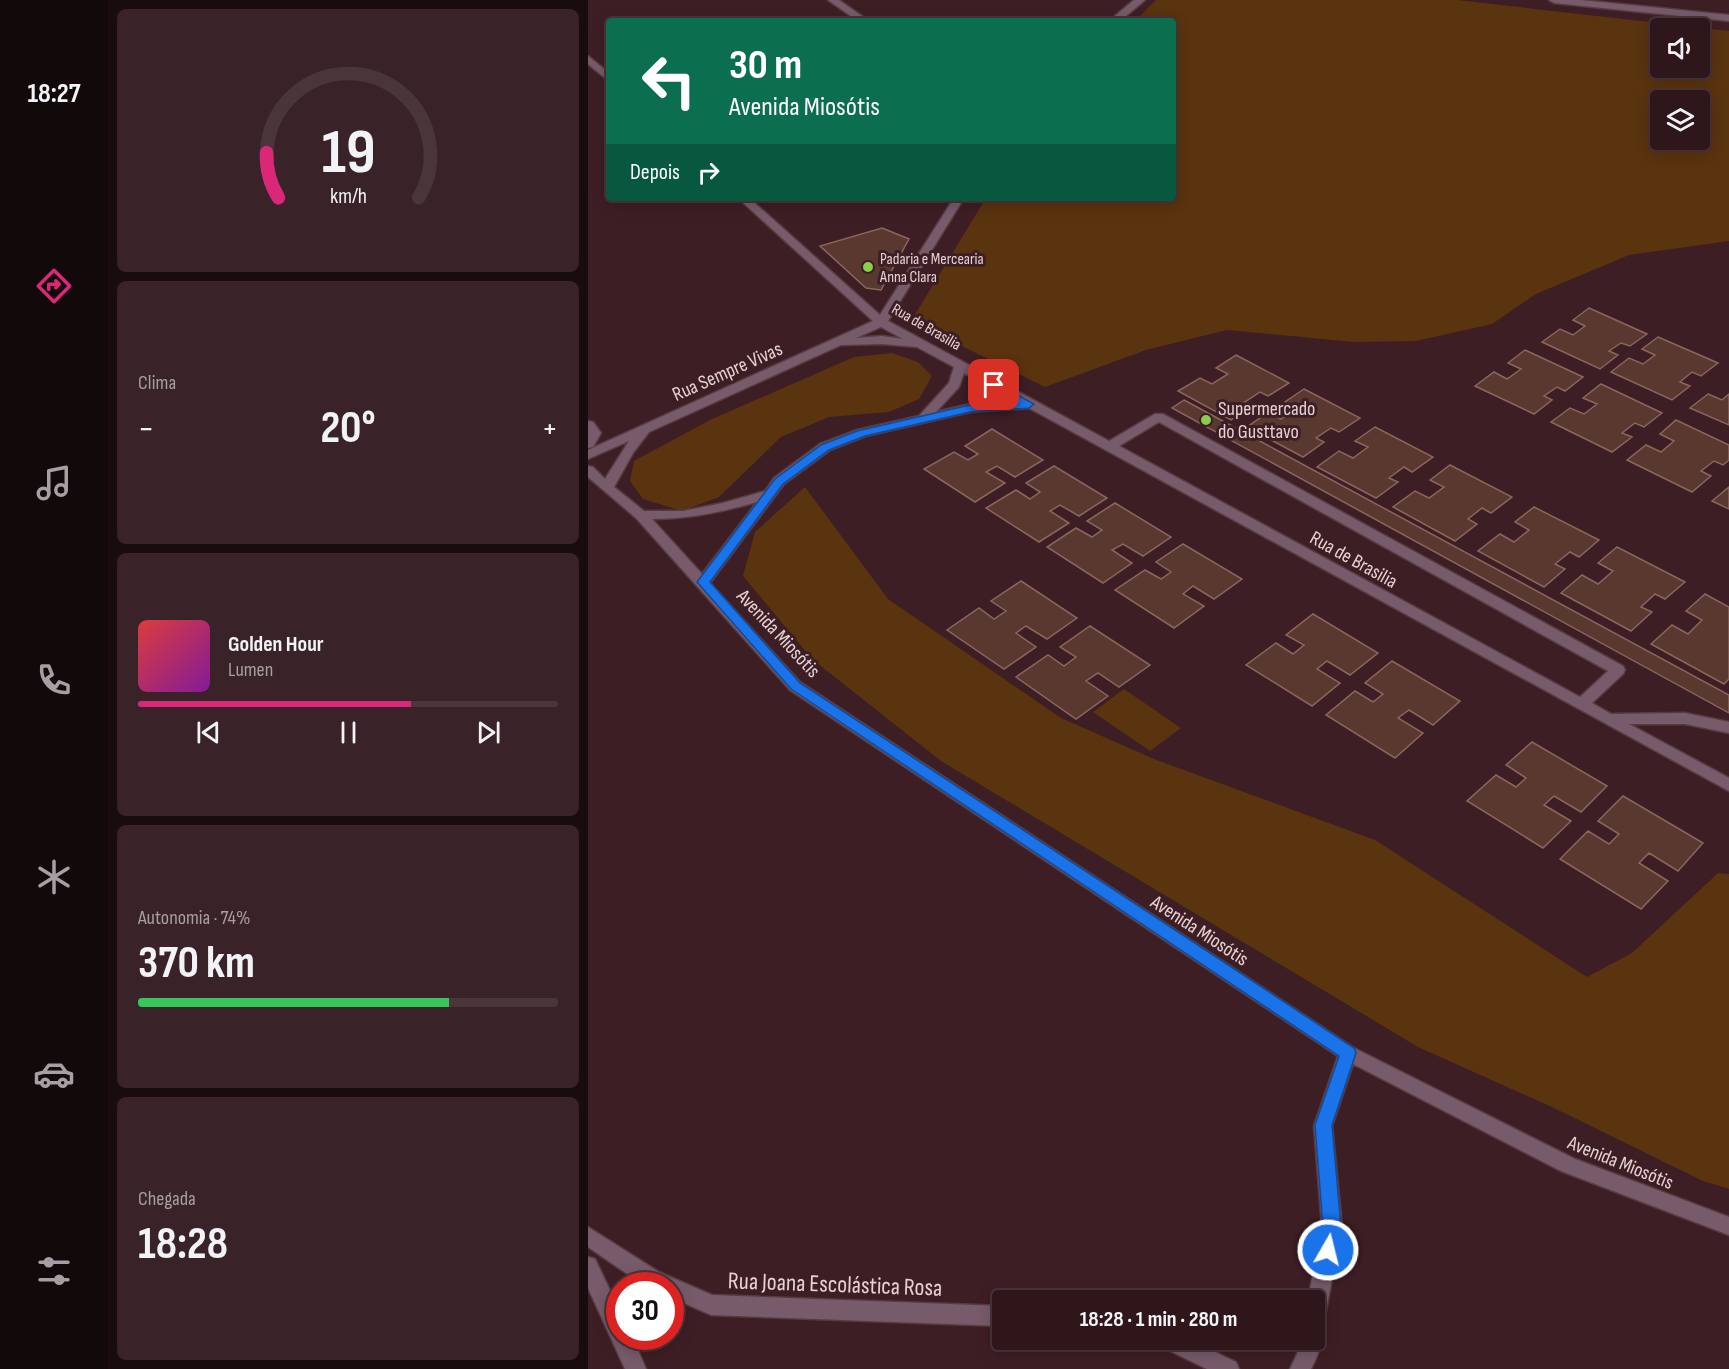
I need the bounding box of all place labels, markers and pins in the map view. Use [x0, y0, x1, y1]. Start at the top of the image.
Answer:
place label: Padaria e Mercearia Anna Clara [879, 250, 984, 287]
marker: Padaria e Mercearia Anna Clara [861, 260, 875, 274]
pin [968, 359, 1019, 410]
place label: Supermercado do Gusttavo [1218, 397, 1315, 444]
marker: Supermercado do Gusttavo [1199, 413, 1213, 427]

